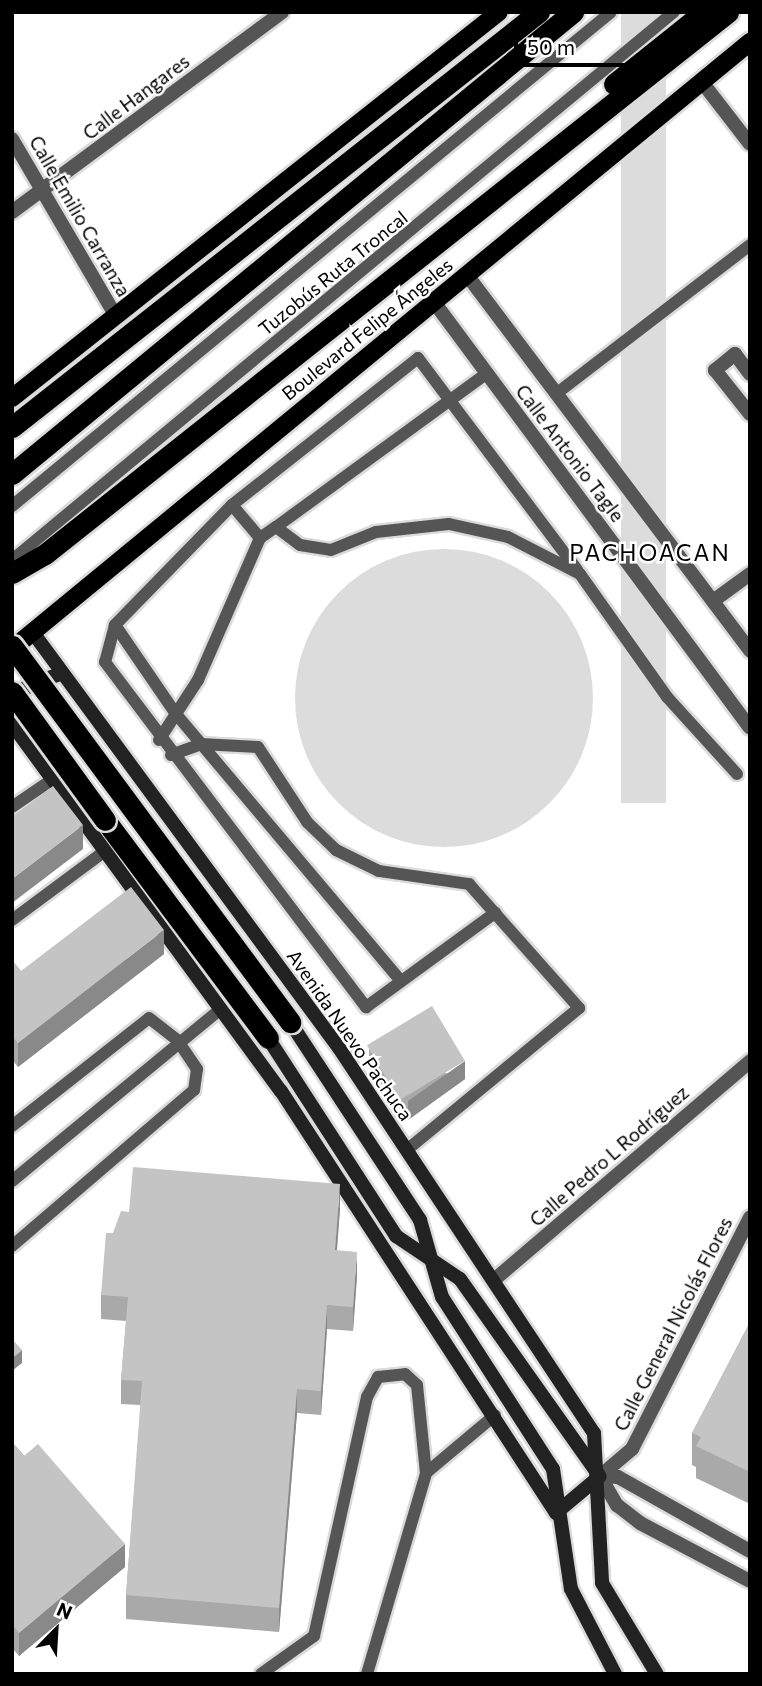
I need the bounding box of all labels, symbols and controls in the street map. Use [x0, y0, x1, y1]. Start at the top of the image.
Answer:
scale bar [517, 21, 676, 65]
text: 50 m [527, 34, 575, 59]
street label: Calle Hangares [78, 50, 194, 144]
street label: Calle Emilio Carranza [25, 132, 135, 300]
street label: Tuzobús Ruta Troncal [254, 206, 412, 340]
street label: Boulevard Felipe Ángeles [277, 253, 457, 405]
street label: Calle Antonio Tagle [511, 380, 629, 526]
district label: PACHOACAN [570, 538, 730, 566]
street label: Avenida Nuevo Pachuca [282, 945, 418, 1125]
street label: Calle Pedro L Rodríguez [525, 1081, 693, 1231]
street label: Calle General Nicolás Flores [609, 1213, 737, 1435]
north arrow [21, 1595, 91, 1665]
text: N [54, 1597, 76, 1624]

